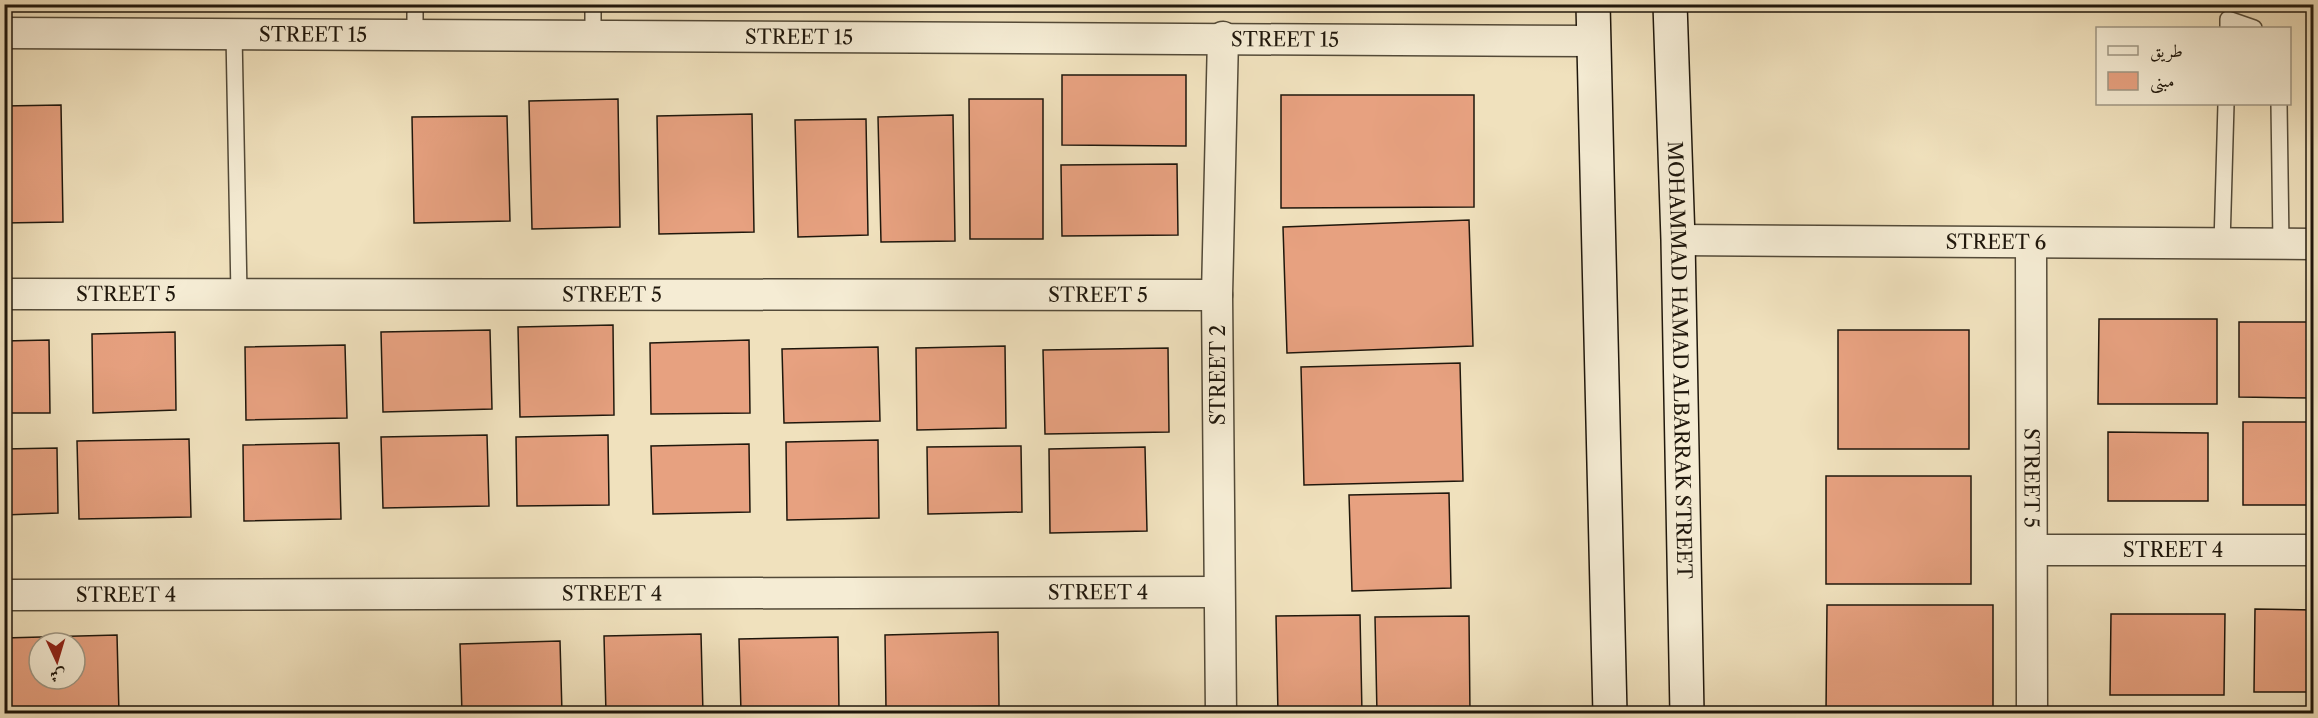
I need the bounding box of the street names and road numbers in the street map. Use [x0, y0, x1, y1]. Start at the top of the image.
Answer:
street label: STREET 15 [259, 22, 367, 47]
street label: STREET 15 [745, 25, 853, 49]
street label: STREET 15 [1231, 27, 1339, 52]
street label: MOHAMMAD HAMAD ALBARRAK STREET [1663, 141, 1696, 579]
street label: STREET 6 [1946, 230, 2046, 254]
street label: STREET 5 [76, 282, 176, 306]
street label: STREET 5 [562, 282, 662, 307]
street label: STREET 5 [1048, 283, 1148, 307]
street label: STREET 2 [1206, 325, 1230, 425]
street label: STREET 5 [2019, 428, 2044, 528]
street label: STREET 4 [2123, 538, 2223, 562]
street label: STREET 4 [1048, 580, 1148, 604]
street label: STREET 4 [562, 581, 662, 606]
street label: STREET 4 [76, 583, 176, 607]

